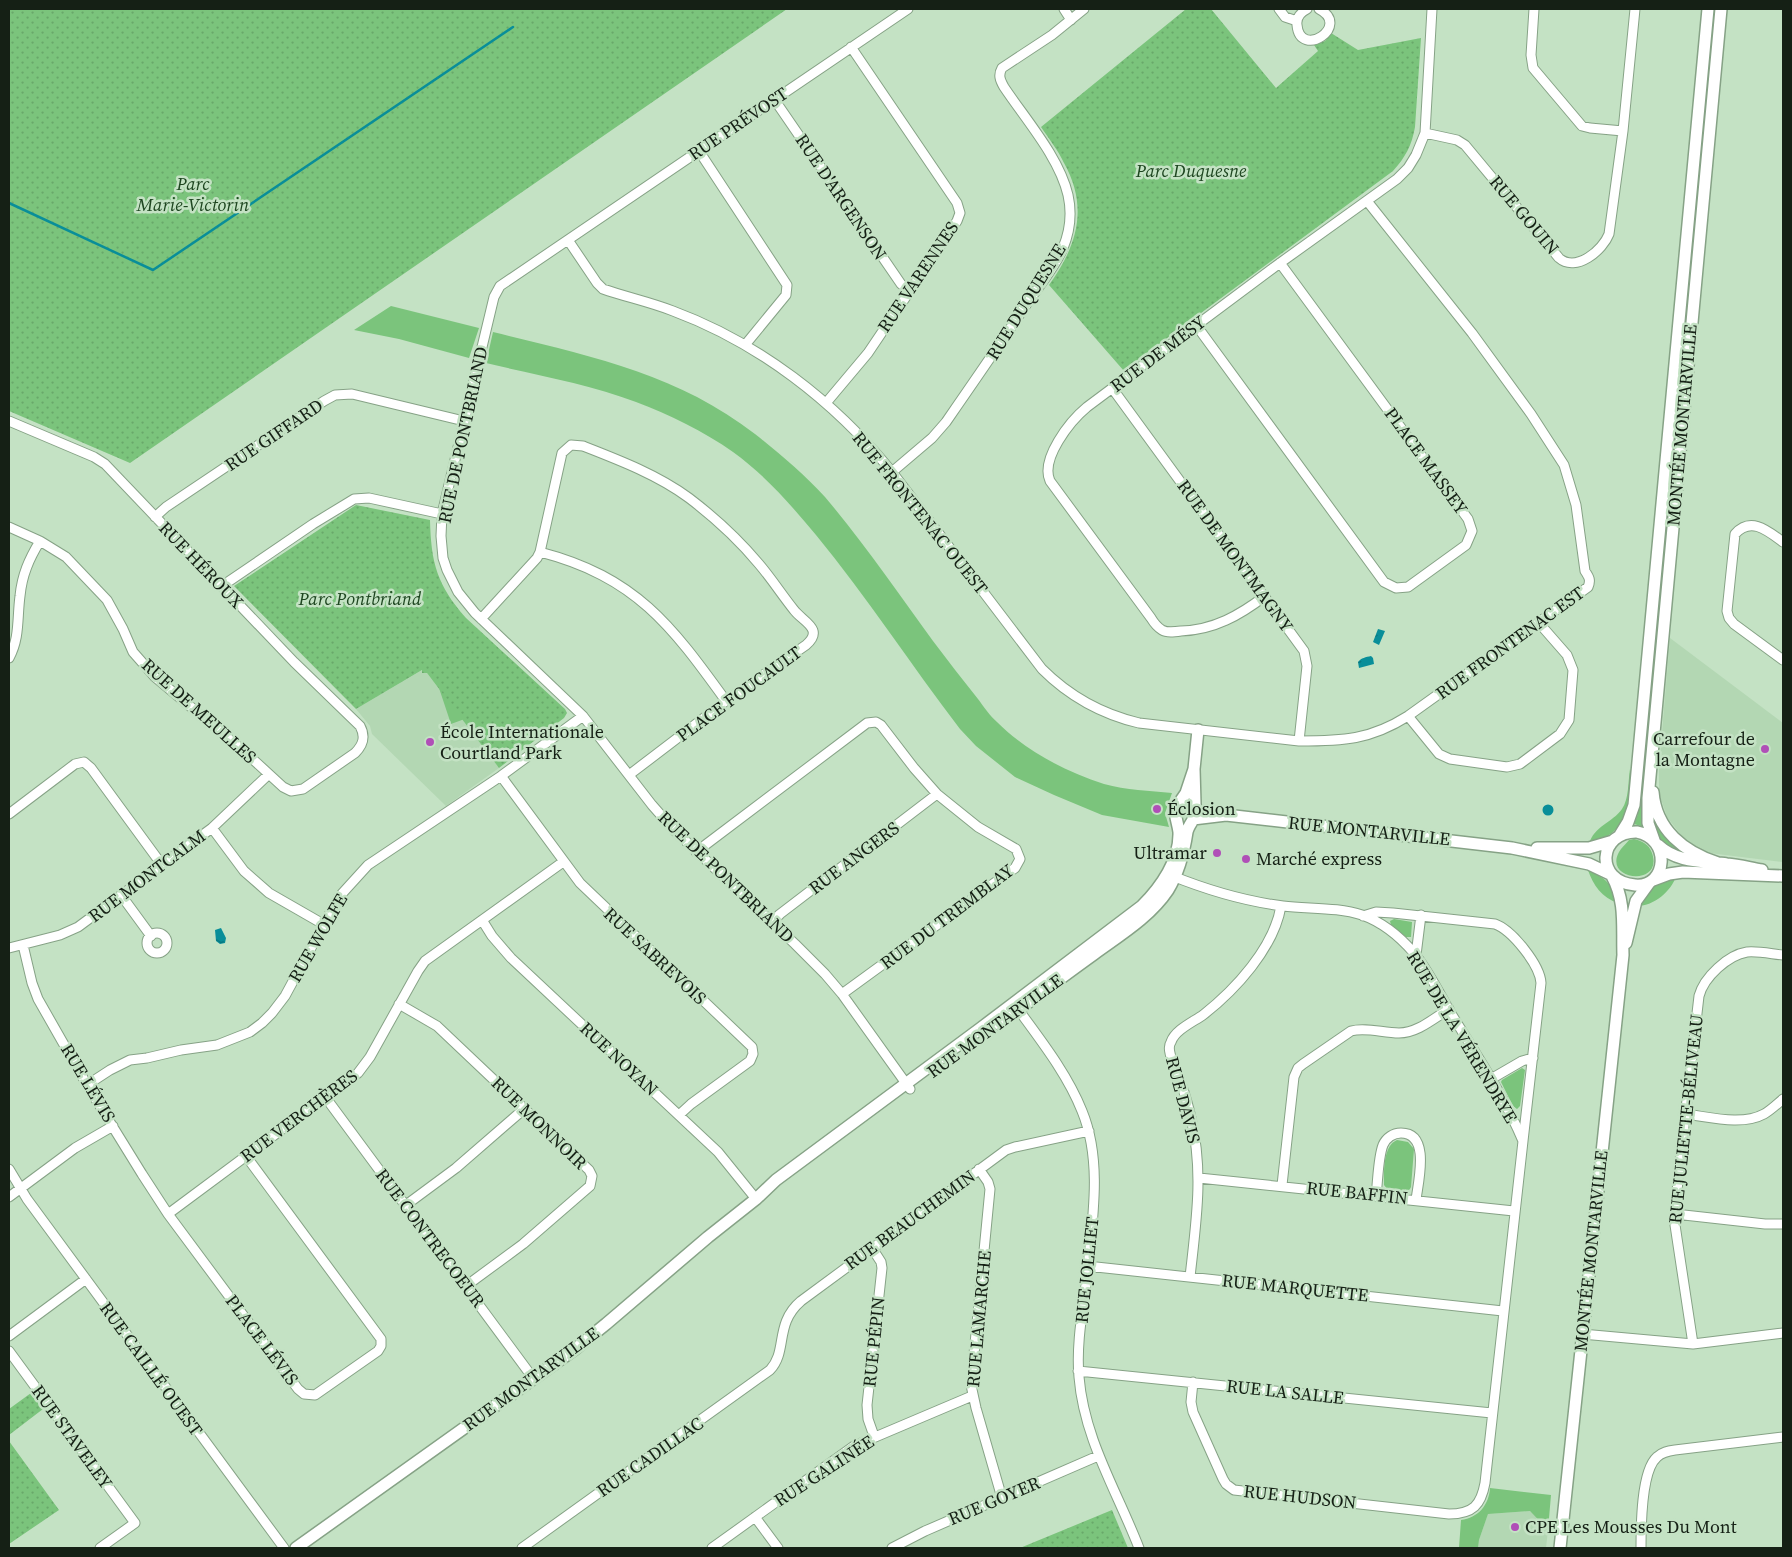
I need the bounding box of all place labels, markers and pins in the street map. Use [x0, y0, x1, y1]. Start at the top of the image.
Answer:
place label: École Internationale Courtland Park [440, 719, 604, 765]
place label: Carrefour de la Montagne [1653, 726, 1755, 772]
marker: École Internationale Courtland Park [424, 736, 436, 748]
marker: Carrefour de la Montagne [1759, 743, 1771, 755]
place label: Éclosion [1167, 796, 1236, 821]
marker: Éclosion [1151, 803, 1163, 815]
place label: Ultramar [1133, 840, 1207, 865]
place label: Marché express [1256, 846, 1382, 871]
marker: Ultramar [1211, 847, 1223, 859]
marker: Marché express [1240, 853, 1252, 865]
place label: CPE Les Mousses Du Mont [1525, 1514, 1737, 1539]
marker: CPE Les Mousses Du Mont [1509, 1521, 1521, 1533]

